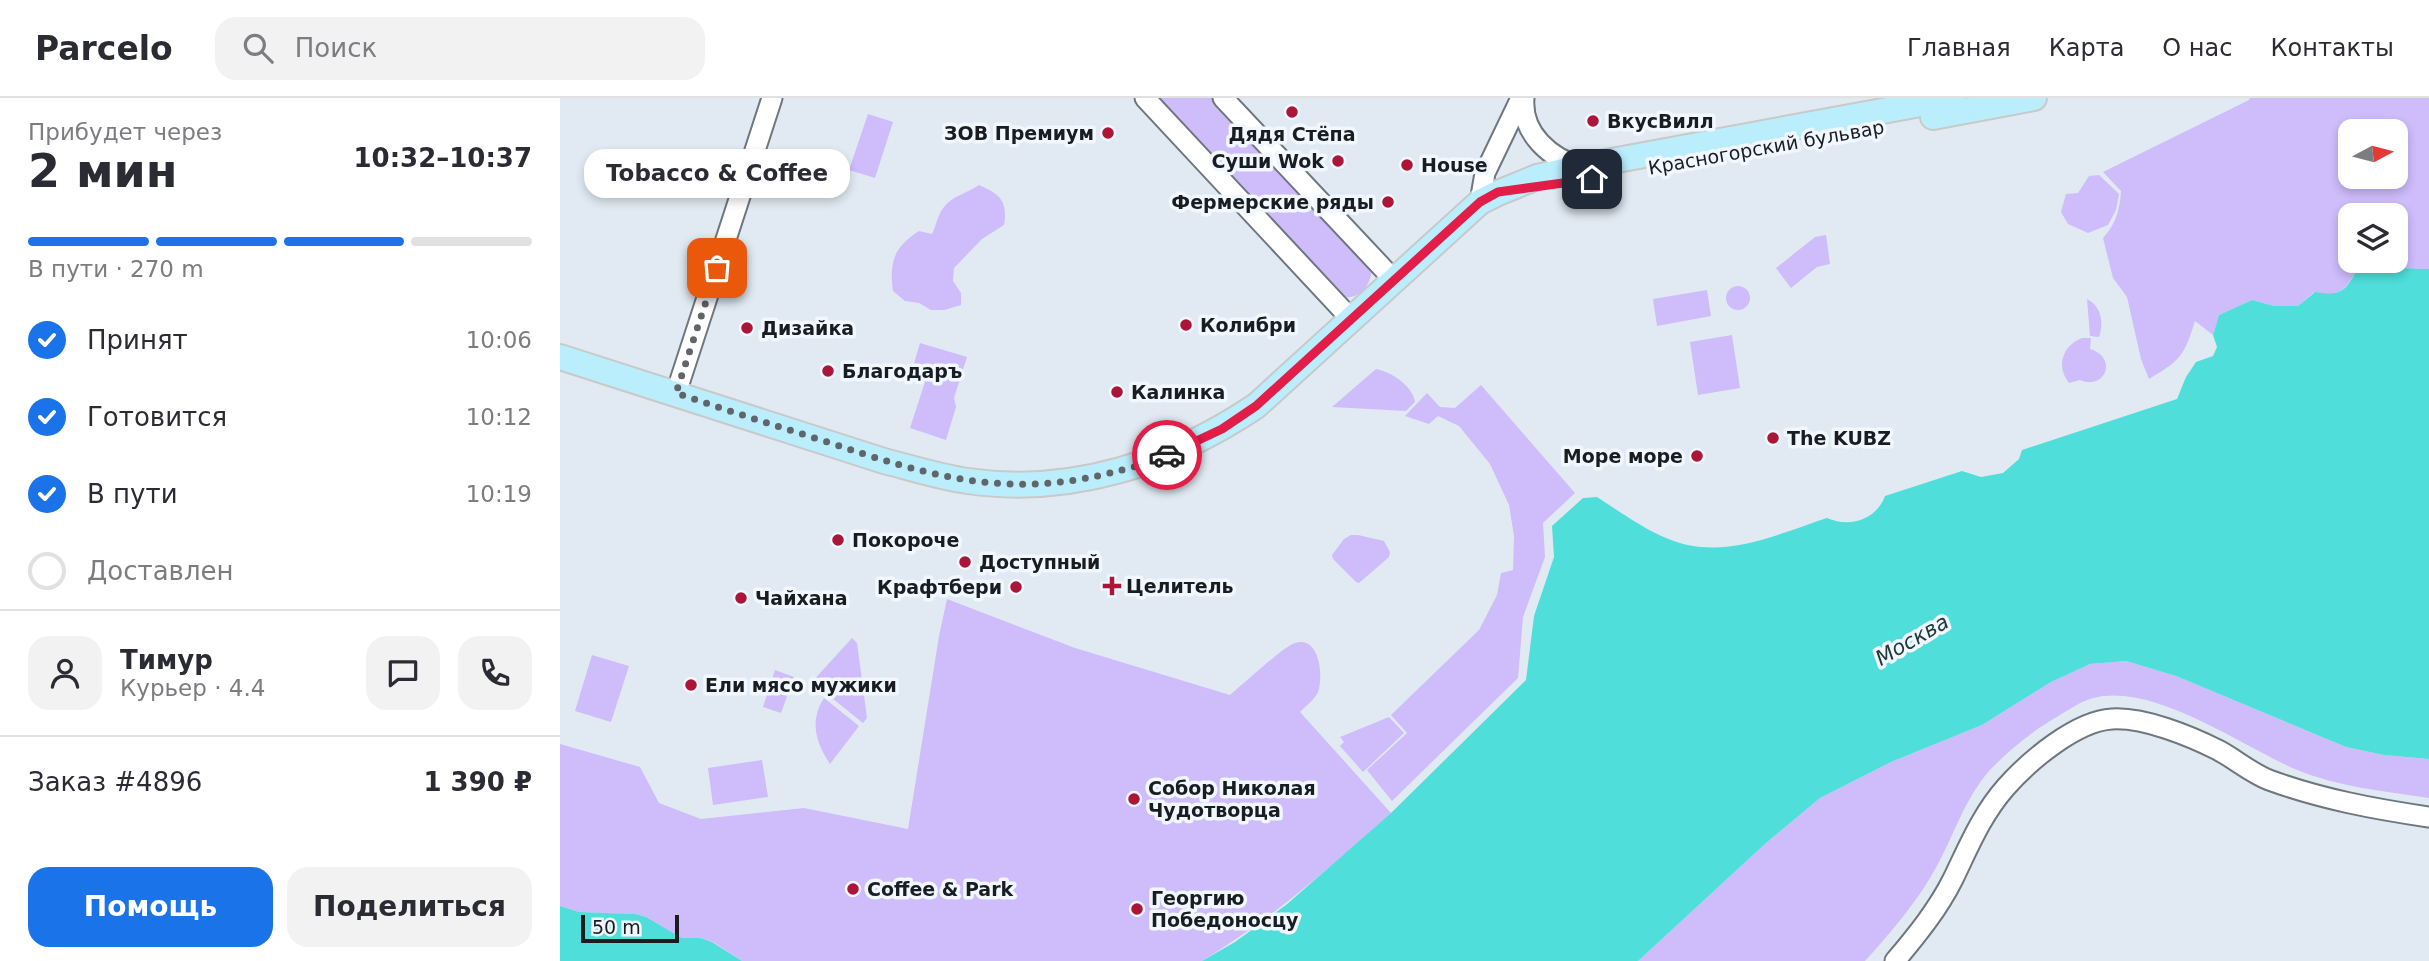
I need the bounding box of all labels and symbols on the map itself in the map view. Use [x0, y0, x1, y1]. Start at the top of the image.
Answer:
marker: Дядя Стёпа [1284, 104, 1300, 120]
place label: ВкусВилл [1607, 110, 1714, 132]
marker: ВкусВилл [1585, 113, 1601, 129]
street label: Красногорский бульвар [1646, 115, 1886, 179]
north arrow [2338, 119, 2408, 189]
place label: ЗОВ Премиум [944, 122, 1094, 144]
place label: Дядя Стёпа [1228, 123, 1356, 145]
marker: ЗОВ Премиум [1100, 125, 1116, 141]
callout: Tobacco & Coffee [584, 149, 850, 198]
pin [1562, 149, 1622, 209]
place label: Суши Wok [1212, 150, 1324, 172]
marker: Суши Wok [1330, 153, 1346, 169]
place label: House [1421, 154, 1488, 176]
marker: House [1399, 157, 1415, 173]
place label: Фермерские ряды [1171, 191, 1374, 213]
marker: Фермерские ряды [1380, 194, 1396, 210]
pin [687, 238, 747, 298]
place label: Колибри [1200, 314, 1296, 336]
place label: Дизайка [761, 317, 854, 339]
marker: Колибри [1178, 317, 1194, 333]
marker: Дизайка [739, 320, 755, 336]
place label: Благодаръ [842, 360, 962, 382]
marker: Благодаръ [820, 363, 836, 379]
place label: Калинка [1131, 381, 1225, 403]
marker: Калинка [1109, 384, 1125, 400]
courier [1132, 420, 1202, 490]
place label: The KUBZ [1787, 427, 1891, 449]
marker: The KUBZ [1765, 430, 1781, 446]
place label: Море море [1563, 445, 1683, 467]
marker: Море море [1689, 448, 1705, 464]
place label: Покороче [852, 529, 960, 551]
marker: Покороче [830, 532, 846, 548]
place label: Доступный [979, 551, 1100, 573]
marker: Доступный [957, 554, 973, 570]
place label: Целитель [1126, 575, 1234, 597]
place label: Крафтбери [877, 576, 1002, 598]
marker: Целитель [1104, 578, 1120, 594]
marker: Крафтбери [1008, 579, 1024, 595]
place label: Чайхана [755, 587, 848, 609]
marker: Чайхана [733, 590, 749, 606]
water label: Москва [1871, 609, 1953, 671]
place label: Ели мясо мужики [705, 674, 897, 696]
marker: Ели мясо мужики [683, 677, 699, 693]
place label: Собор Николая Чудотворца [1148, 777, 1316, 821]
marker: Собор Николая Чудотворца [1126, 791, 1142, 807]
place label: Coffee & Park [867, 878, 1014, 900]
marker: Coffee & Park [845, 881, 861, 897]
place label: Георгию Победоносцу [1151, 887, 1299, 931]
marker: Георгию Победоносцу [1129, 901, 1145, 917]
scale bar [581, 912, 679, 944]

